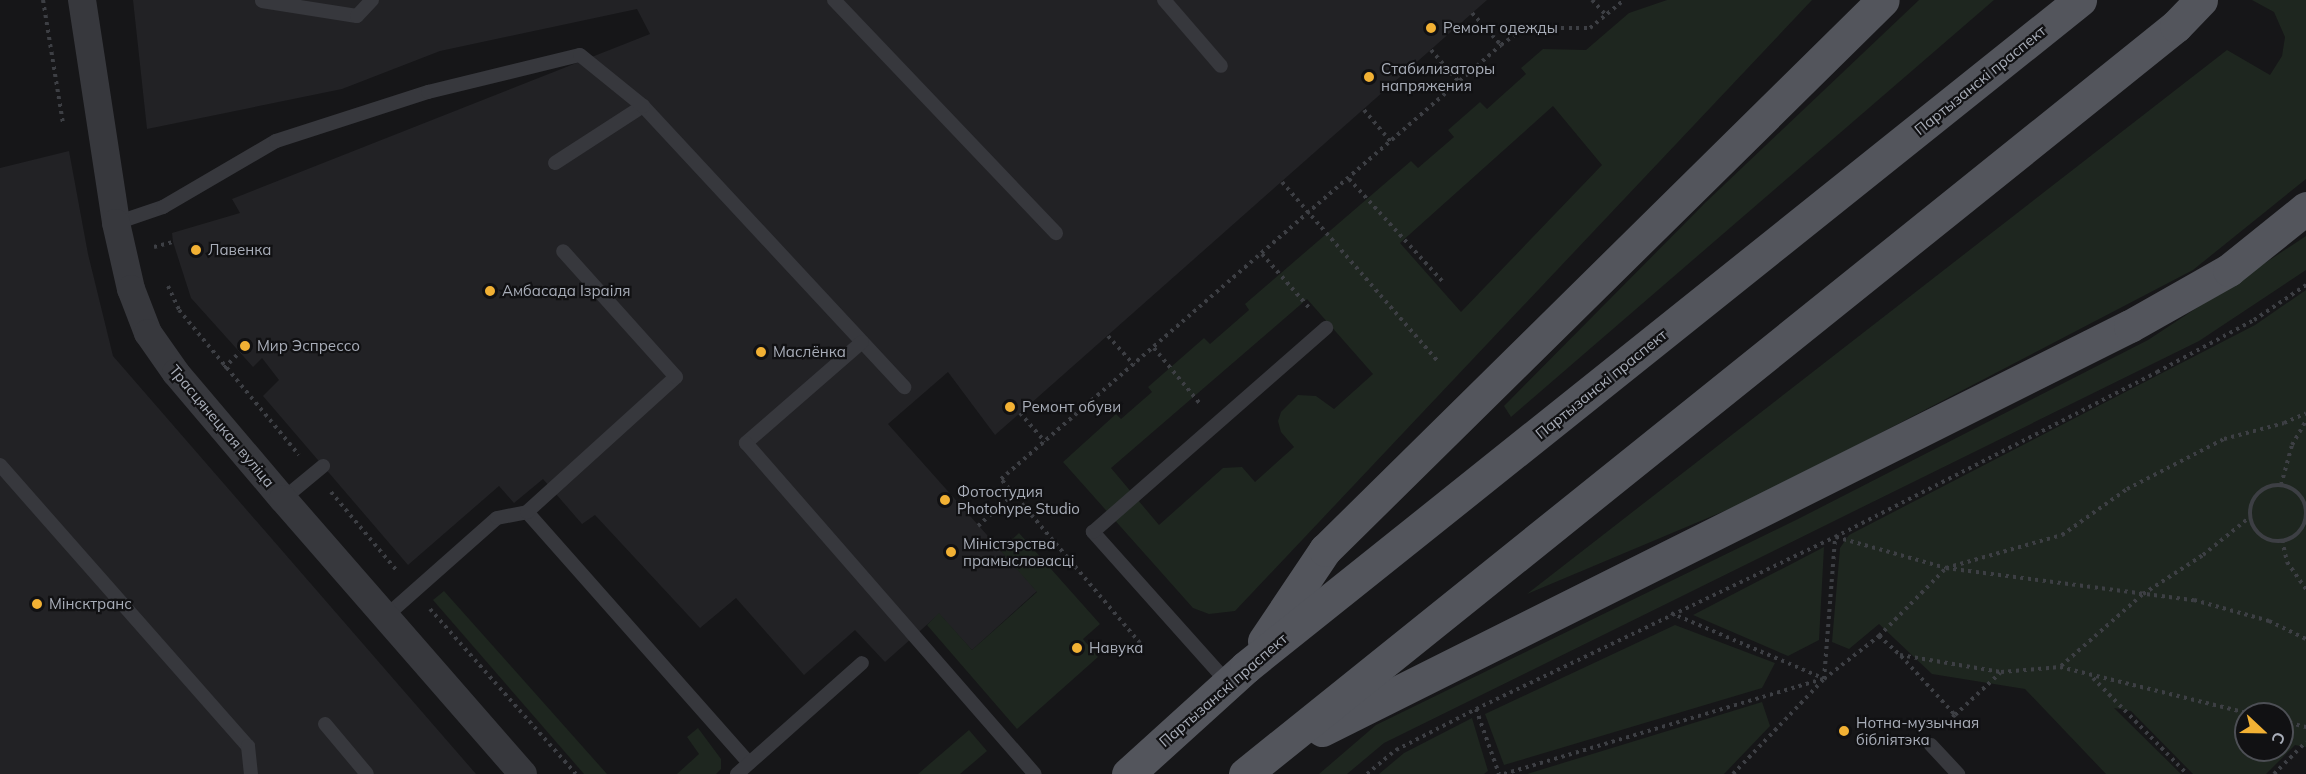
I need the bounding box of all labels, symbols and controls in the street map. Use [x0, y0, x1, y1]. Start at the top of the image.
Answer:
place label: Ремонт одежды [1443, 19, 1558, 37]
marker: Ремонт одежды [1424, 21, 1438, 35]
street label: Партызанскі праспект [1911, 21, 2049, 139]
place label: Стабилизаторы напряжения [1381, 59, 1495, 94]
marker: Стабилизаторы напряжения [1362, 70, 1376, 84]
place label: Лавенка [208, 241, 271, 259]
marker: Лавенка [189, 243, 203, 257]
place label: Амбасада Ізраіля [502, 282, 630, 300]
marker: Амбасада Ізраіля [483, 284, 497, 298]
street label: Партызанскі праспект [1532, 325, 1670, 443]
place label: Мир Эспрессо [257, 337, 360, 355]
marker: Мир Эспрессо [238, 339, 252, 353]
place label: Маслёнка [773, 343, 846, 361]
marker: Маслёнка [754, 345, 768, 359]
street label: Трасцянецкая вуліца [166, 361, 278, 491]
place label: Ремонт обуви [1022, 398, 1121, 416]
marker: Ремонт обуви [1003, 400, 1017, 414]
place label: Фотостудия Photohype Studio [957, 482, 1080, 517]
marker: Фотостудия Photohype Studio [938, 493, 952, 507]
place label: Міністэрства прамысловасці [963, 534, 1075, 569]
marker: Міністэрства прамысловасці [944, 545, 958, 559]
place label: Мінсктранс [49, 595, 132, 613]
marker: Мінсктранс [30, 597, 44, 611]
street label: Партызанскі праспект [1155, 630, 1291, 750]
place label: Навука [1089, 639, 1143, 657]
marker: Навука [1070, 641, 1084, 655]
north arrow [2234, 702, 2294, 762]
place label: Нотна-музычная бібліятэка [1856, 713, 1979, 748]
marker: Нотна-музычная бібліятэка [1837, 724, 1851, 738]
text: С [2268, 729, 2290, 747]

